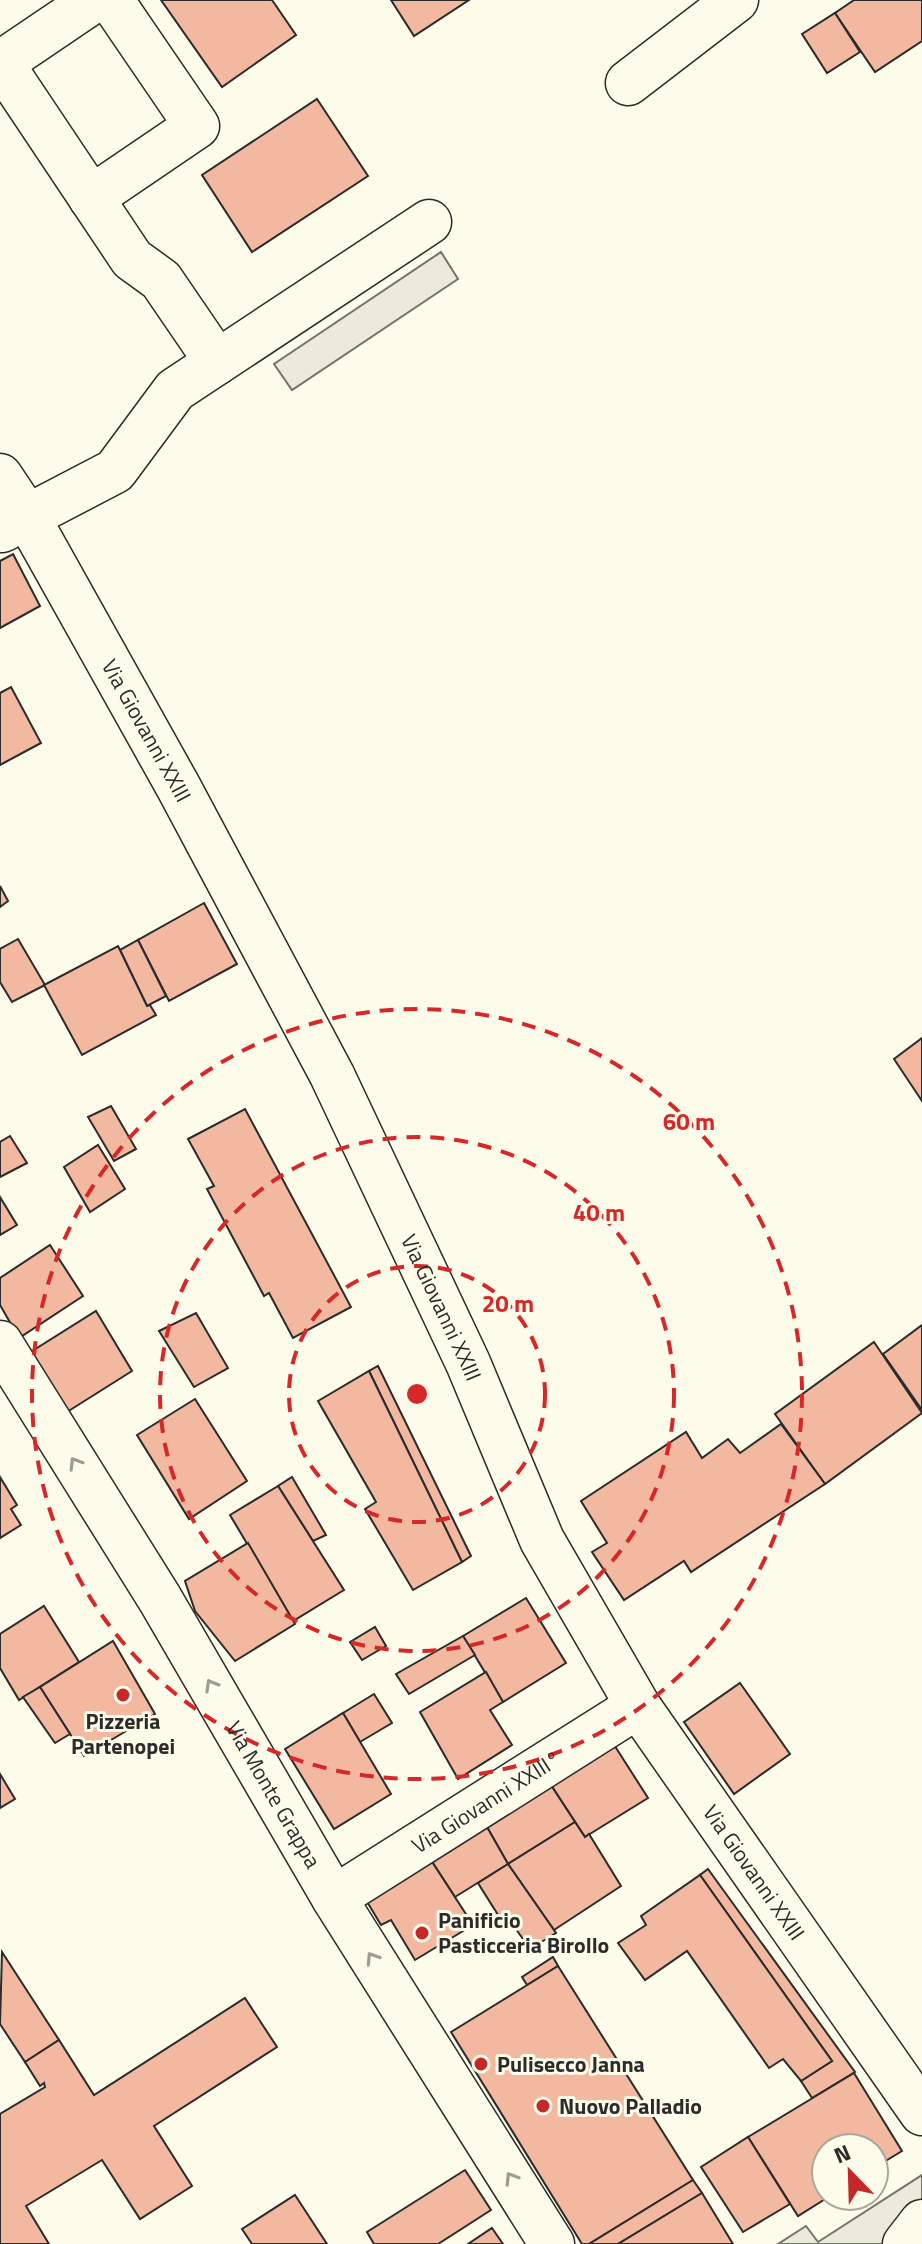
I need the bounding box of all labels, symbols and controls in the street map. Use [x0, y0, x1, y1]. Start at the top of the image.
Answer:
street label: Via Giovanni XXIII [93, 653, 200, 808]
text: 60 m [663, 1103, 715, 1139]
text: 40 m [573, 1194, 625, 1230]
street label: Via Giovanni XXIII [392, 1228, 491, 1386]
text: 20 m [482, 1285, 534, 1321]
centre of rings [403, 1380, 431, 1408]
one-way arrow [69, 1457, 85, 1472]
one-way arrow [205, 1679, 220, 1694]
marker: Pizzeria Partenopei [114, 1686, 132, 1704]
place label: Pizzeria Partenopei [71, 1704, 175, 1763]
street label: Via Monte Grappa [217, 1714, 330, 1874]
street label: Via Giovanni XXIII° [405, 1742, 568, 1862]
street label: Via Giovanni XXIII [695, 1797, 813, 1947]
place label: Panificio Pasticceria Birollo [438, 1903, 609, 1962]
marker: Panificio Pasticceria Birollo [413, 1924, 431, 1942]
one-way arrow [367, 1952, 382, 1967]
place label: Pulisecco Janna [497, 2047, 645, 2081]
marker: Pulisecco Janna [472, 2055, 490, 2073]
place label: Nuovo Palladio [559, 2089, 702, 2123]
marker: Nuovo Palladio [534, 2097, 552, 2115]
north arrow [810, 2132, 890, 2212]
text: N [829, 2135, 856, 2172]
one-way arrow [506, 2172, 521, 2186]

